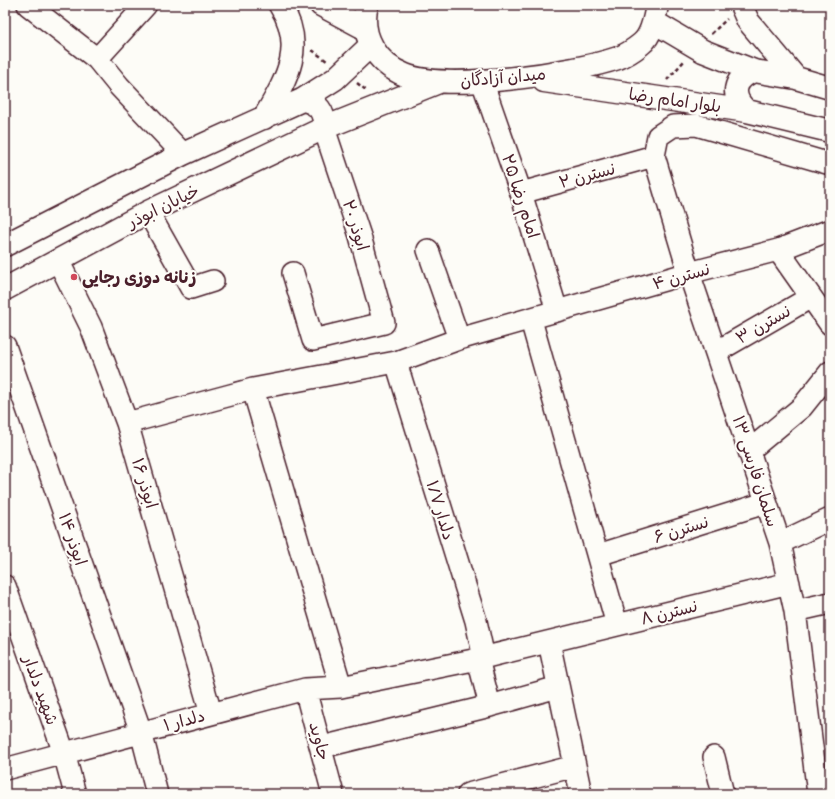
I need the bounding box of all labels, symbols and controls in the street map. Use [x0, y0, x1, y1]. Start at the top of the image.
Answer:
street label: میدان آزادگان [459, 63, 547, 91]
street label: بلوار امام رضا [627, 84, 723, 119]
street label: امام رضا ۲۵ [495, 151, 544, 242]
street label: نسترن ۲ [557, 158, 617, 192]
street label: خیابان ابوذر [122, 180, 203, 234]
street label: ابوذر ۲۰ [338, 197, 373, 253]
street label: نسترن ۴ [650, 258, 712, 294]
place label: زنانه دوزی رجایی [82, 267, 196, 289]
marker: زنانه دوزی رجایی [69, 272, 79, 282]
street label: ۳ نسترن [732, 300, 794, 348]
street label: ۱۳ سلمان فارسی [728, 413, 783, 529]
street label: ابوذر ۱۶ [127, 455, 162, 511]
street label: دلدار ۱/۷ [422, 478, 460, 542]
street label: ابوذر ۱۴ [54, 510, 91, 568]
street label: نسترن ۶ [651, 511, 711, 547]
street label: نسترن ۸ [638, 595, 700, 629]
street label: شهید دلدار [18, 651, 63, 728]
street label: دلدار ۱ [161, 705, 207, 735]
street label: جاوید [305, 719, 335, 763]

